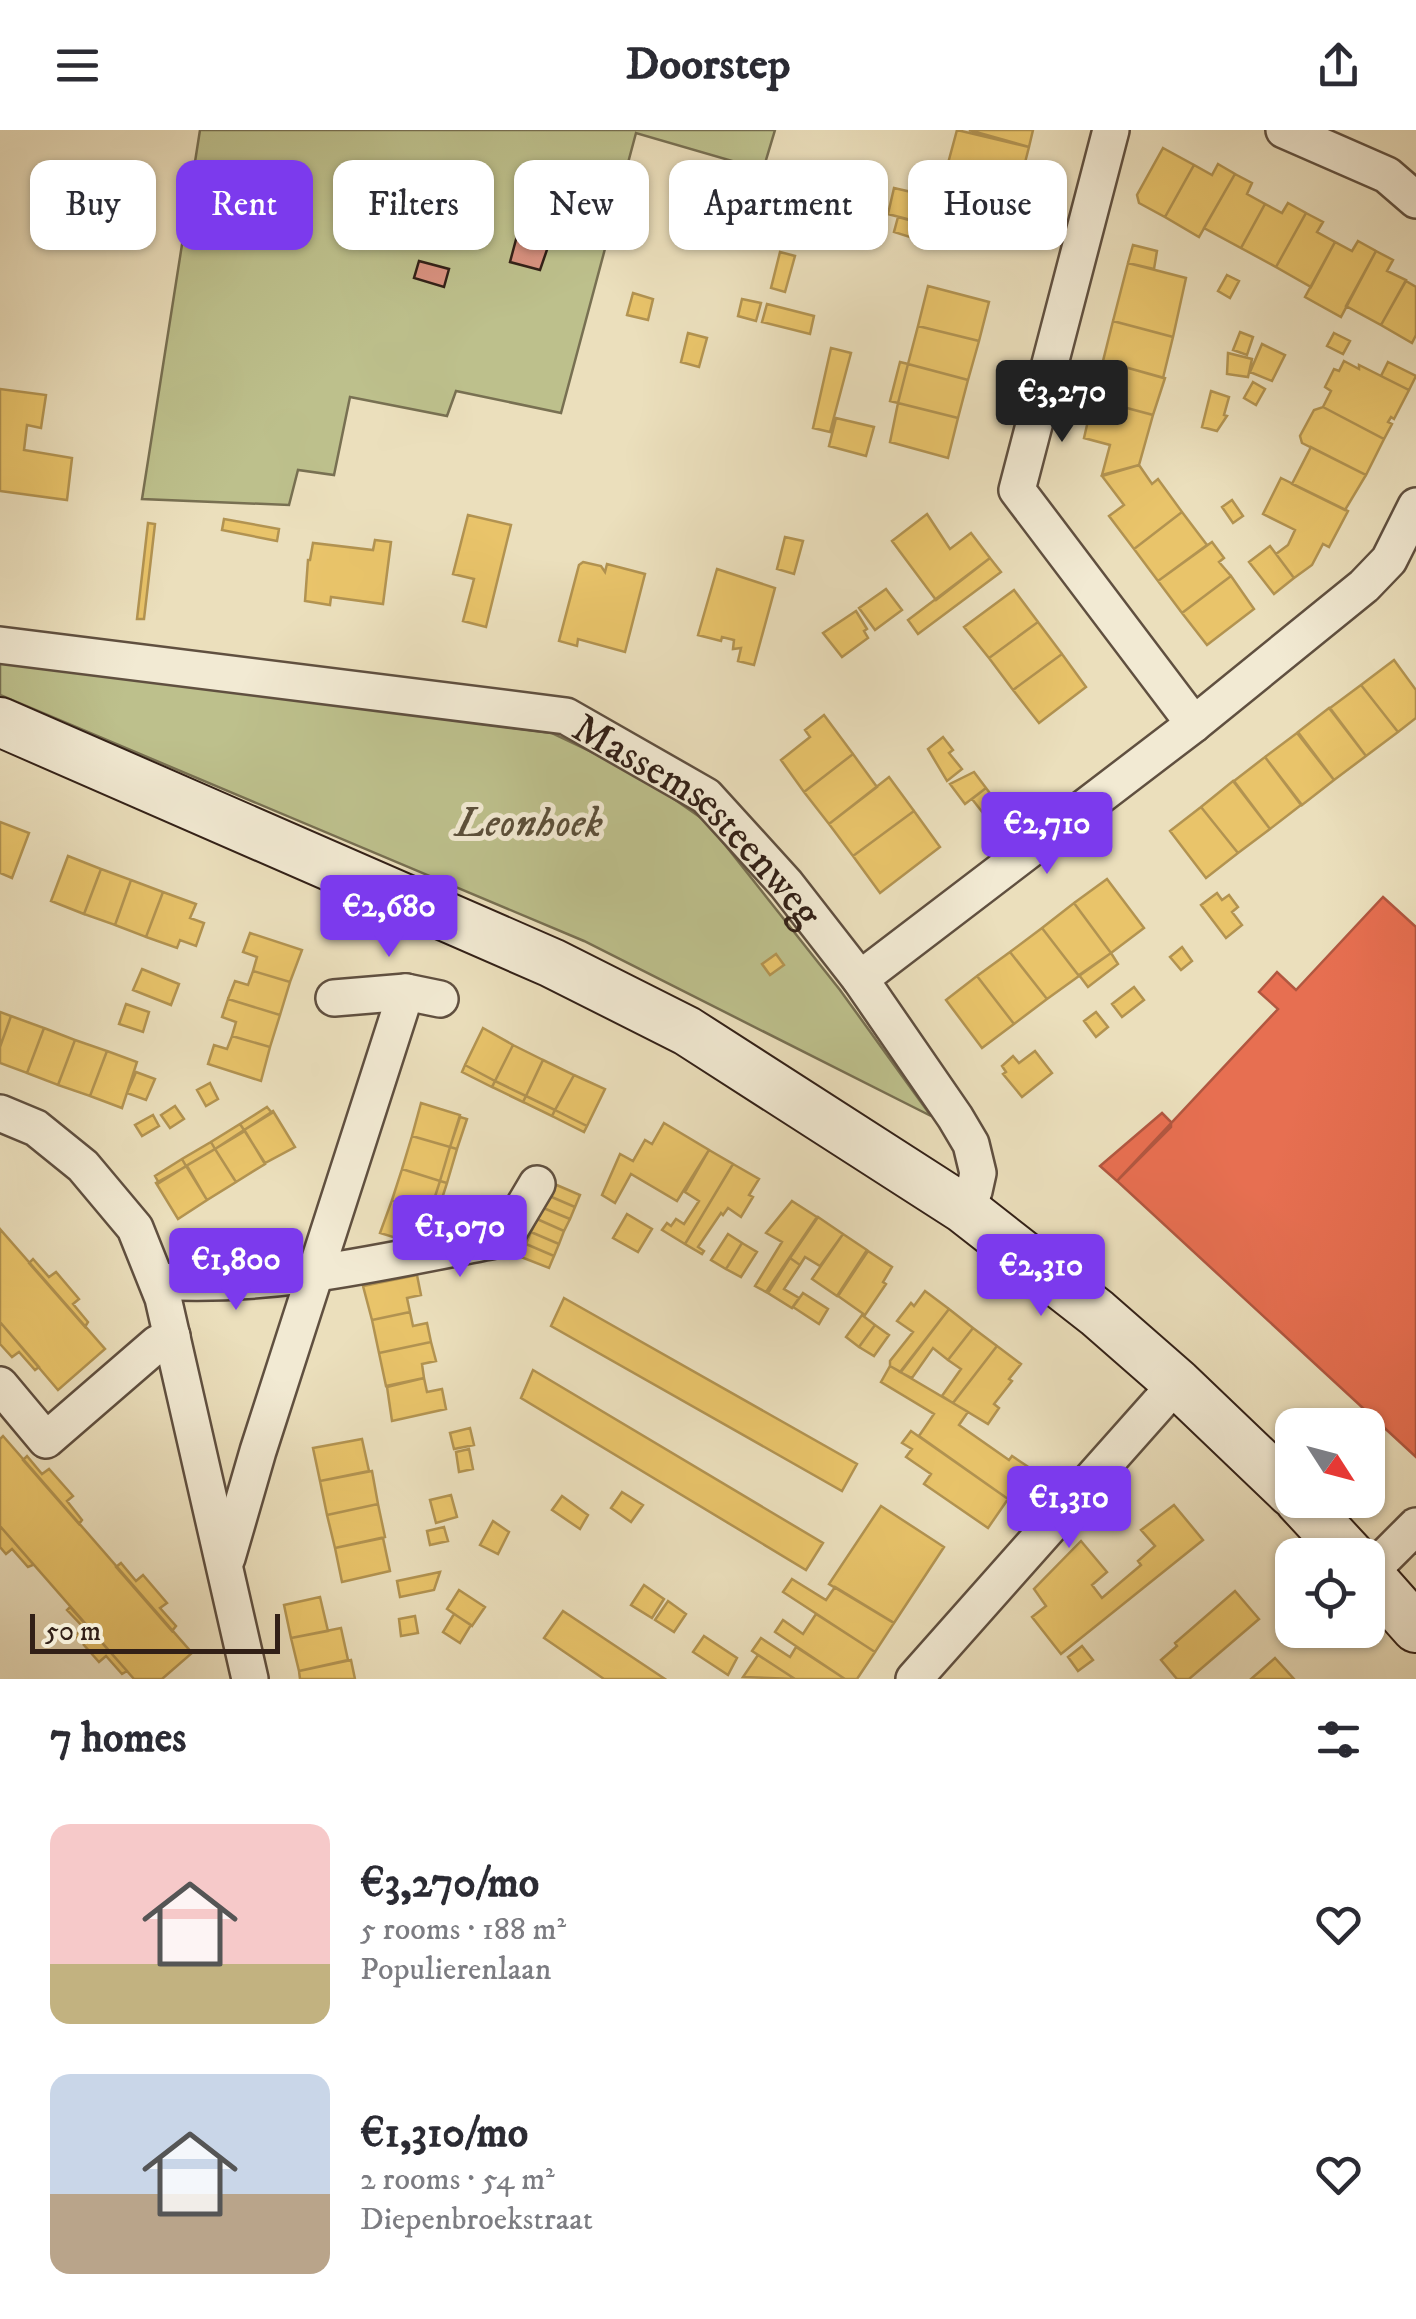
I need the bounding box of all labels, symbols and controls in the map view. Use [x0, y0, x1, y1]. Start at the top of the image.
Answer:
text: Doorstep [626, 37, 790, 93]
icon: menu [50, 38, 105, 93]
icon: share [1311, 38, 1366, 93]
chip: Buy [30, 160, 156, 250]
chip: Rent [176, 160, 313, 250]
chip: Filters [333, 160, 494, 250]
chip: New [514, 160, 649, 250]
chip: Apartment [669, 160, 888, 250]
chip: House [908, 160, 1067, 250]
pin: €3,270 [981, 360, 1143, 445]
text: €3,270 [1018, 372, 1106, 412]
street label: Massemsesteenweg [563, 702, 833, 939]
pin: €2,710 [966, 792, 1128, 877]
park label: Leonhoek [453, 798, 603, 850]
text: €2,710 [1003, 804, 1091, 844]
pin: €2,680 [308, 875, 470, 960]
text: €2,680 [342, 887, 436, 927]
pin: €1,070 [379, 1195, 541, 1280]
text: €1,070 [415, 1207, 505, 1247]
pin: €1,800 [155, 1228, 317, 1313]
pin: €2,310 [960, 1234, 1122, 1319]
text: €1,800 [191, 1240, 281, 1280]
text: €2,310 [999, 1246, 1083, 1286]
north arrow [1275, 1408, 1385, 1518]
map controls [1275, 1408, 1385, 1648]
pin: €1,310 [988, 1466, 1150, 1551]
text: €1,310 [1029, 1478, 1109, 1518]
button: locate [1275, 1538, 1385, 1648]
scale bar [30, 1609, 280, 1654]
text: 50 m [45, 1614, 101, 1649]
icon: filters [1311, 1712, 1366, 1767]
text: 7 homes [50, 1713, 186, 1765]
text: €3,270/mo [360, 1858, 539, 1910]
icon: home [130, 1864, 250, 1984]
icon: heart [1311, 1897, 1366, 1952]
text: 5 rooms · 188 m² [360, 1910, 566, 1950]
text: Populierenlaan [360, 1950, 552, 1990]
text: €1,310/mo [360, 2108, 528, 2160]
icon: home [130, 2114, 250, 2234]
icon: heart [1311, 2147, 1366, 2202]
text: 2 rooms · 54 m² [360, 2160, 555, 2200]
text: Diepenbroekstraat [360, 2200, 593, 2240]

